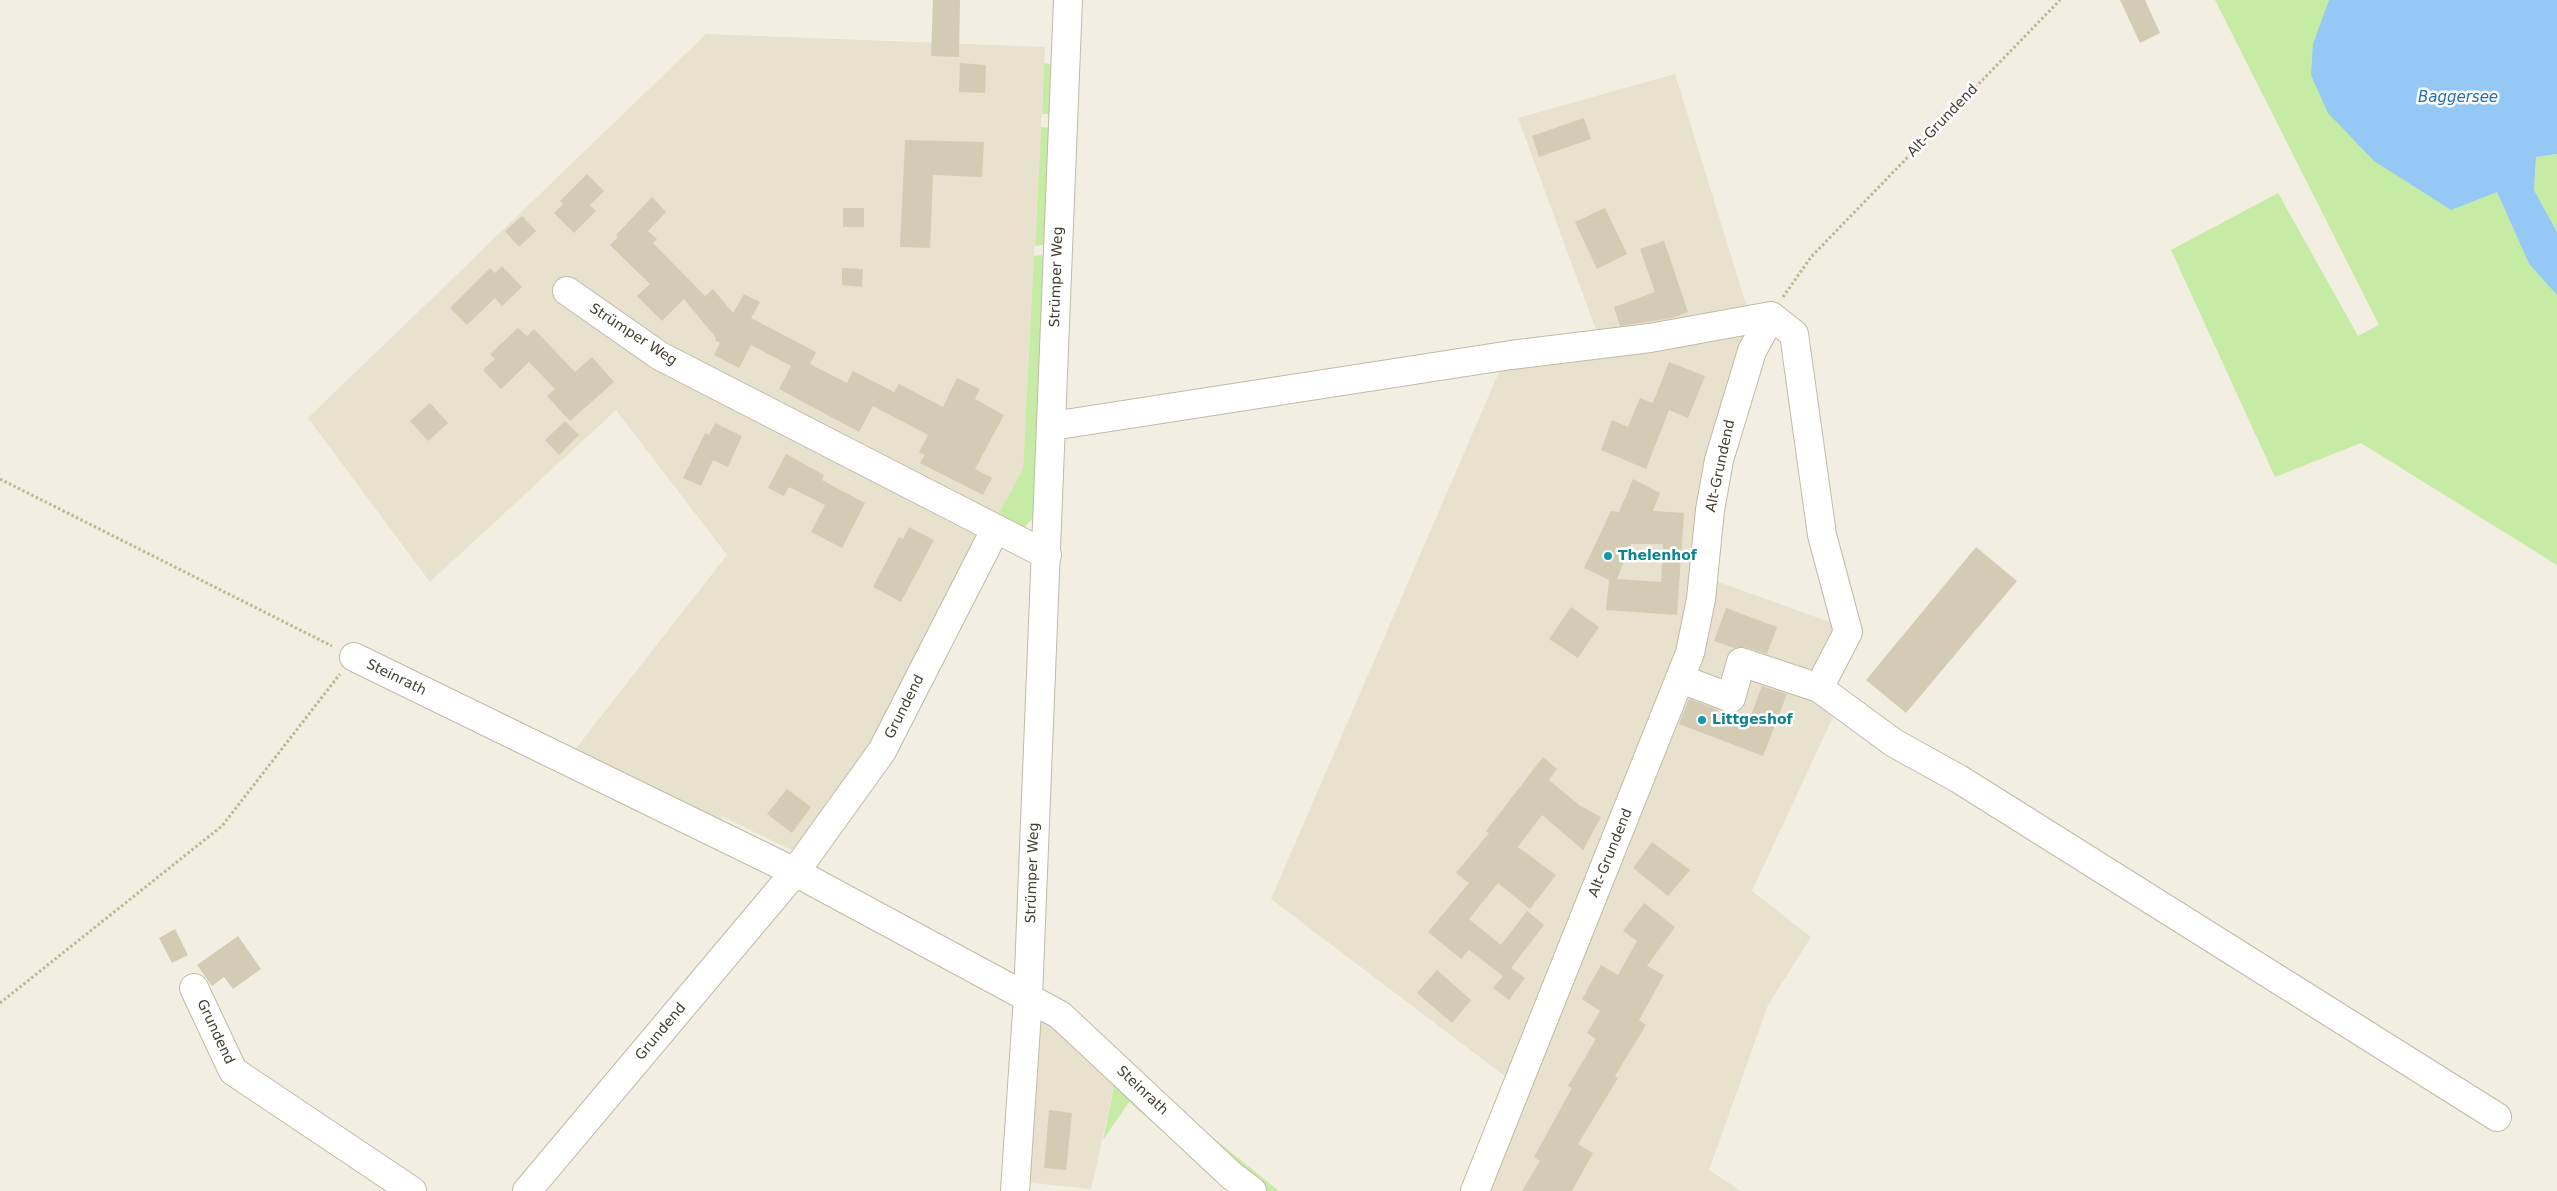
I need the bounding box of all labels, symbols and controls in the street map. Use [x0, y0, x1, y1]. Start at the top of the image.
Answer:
street label: Alt-Grundend [1904, 81, 1982, 161]
water label: Baggersee [2418, 89, 2498, 107]
street label: Strümper Weg [1047, 226, 1067, 328]
street label: Strümper Weg [586, 300, 680, 370]
street label: Alt-Grundend [1703, 418, 1739, 514]
place label: Thelenhof [1618, 548, 1697, 564]
marker: Thelenhof [1602, 550, 1614, 562]
street label: Steinrath [363, 656, 429, 700]
street label: Grundend [882, 672, 928, 742]
place label: Littgeshof [1712, 712, 1793, 728]
marker: Littgeshof [1696, 714, 1708, 726]
street label: Alt-Grundend [1586, 806, 1636, 900]
street label: Strümper Weg [1023, 822, 1043, 924]
street label: Grundend [193, 997, 237, 1067]
street label: Grundend [632, 1000, 690, 1064]
street label: Steinrath [1113, 1063, 1171, 1119]

